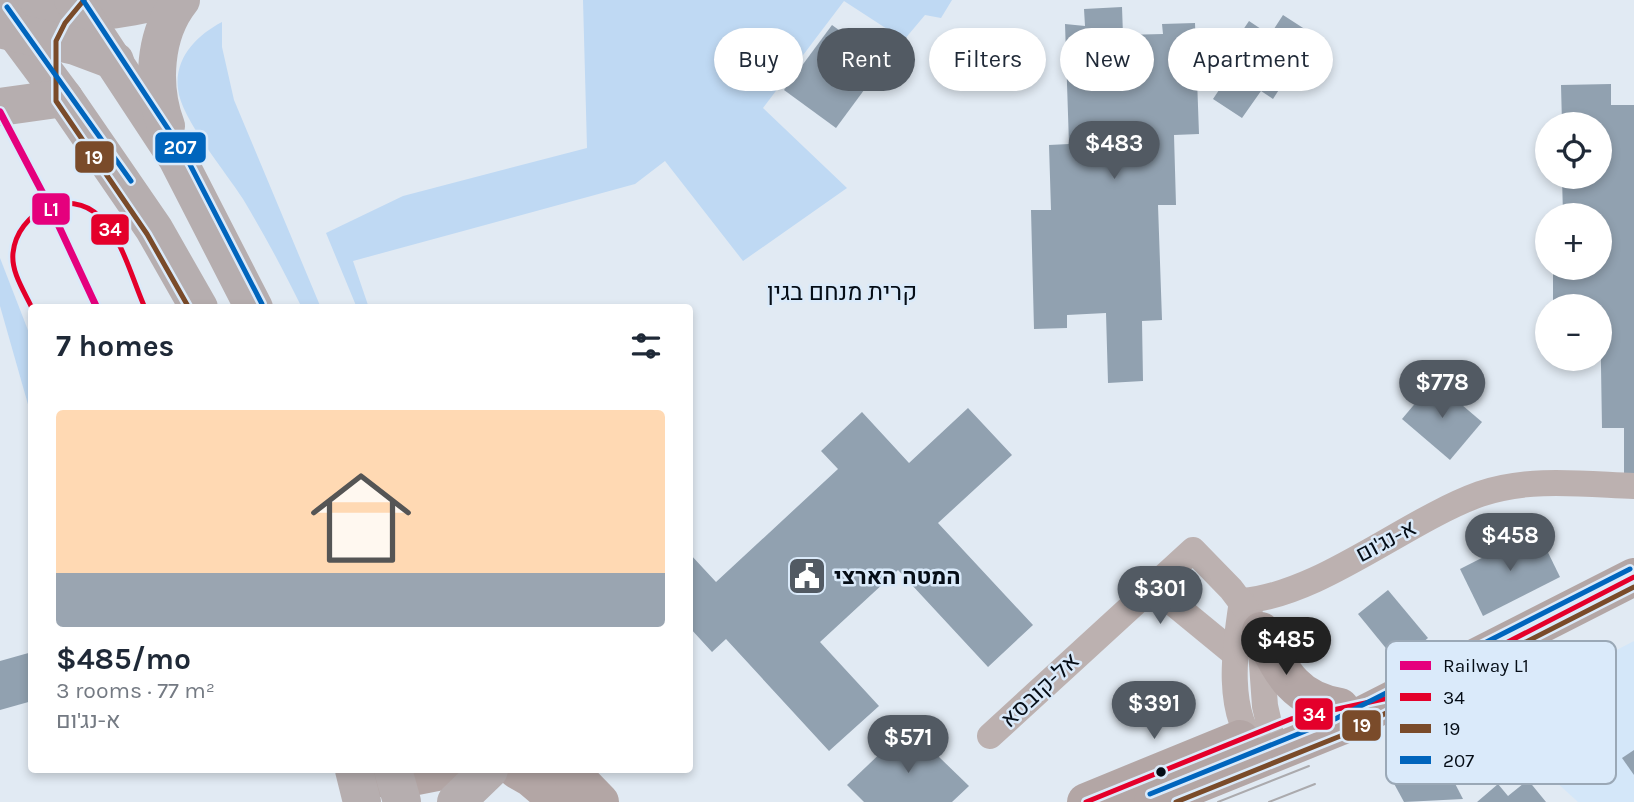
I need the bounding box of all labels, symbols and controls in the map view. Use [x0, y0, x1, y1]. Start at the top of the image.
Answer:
chip: Buy [714, 28, 803, 91]
chip: Rent [817, 28, 915, 91]
chip: Filters [929, 28, 1046, 91]
chip: New [1060, 28, 1154, 91]
chip: Apartment [1168, 28, 1333, 91]
map controls [1535, 112, 1612, 371]
button: locate [1535, 112, 1612, 189]
pin: $483 [1073, 122, 1155, 181]
text: $483 [1085, 130, 1143, 157]
line badge: 207 [154, 131, 207, 164]
text: 207 [164, 137, 197, 159]
line badge: 19 [74, 140, 115, 174]
text: 19 [85, 147, 103, 169]
line badge: L1 [31, 192, 71, 226]
text: L1 [43, 199, 59, 221]
button: + [1535, 203, 1612, 280]
line badge: 34 [90, 213, 130, 246]
text: 34 [98, 219, 122, 241]
district label: קרית מנחם בגין [767, 278, 917, 306]
button: − [1535, 294, 1612, 371]
icon: filters [627, 327, 665, 365]
text: 7 homes [56, 328, 174, 364]
pin: $778 [1401, 360, 1483, 420]
text: $778 [1415, 369, 1469, 396]
icon: home [298, 455, 424, 581]
street label: א-נג'ום [1351, 514, 1421, 568]
pin: $458 [1469, 514, 1551, 573]
text: $458 [1481, 522, 1539, 549]
public building icon: המטה הארצי [786, 555, 828, 597]
place label: המטה הארצי [834, 563, 961, 590]
pin: $301 [1119, 566, 1201, 626]
text: $301 [1134, 575, 1186, 602]
pin: $485 [1245, 618, 1327, 677]
text: $485 [1257, 626, 1315, 653]
text: $485/mo [56, 641, 191, 677]
legend [1386, 641, 1616, 784]
street label: אל-קובסא [995, 647, 1085, 733]
text: Railway L1 [1443, 655, 1529, 677]
text: 3 rooms · 77 m² [56, 677, 215, 704]
pin: $391 [1113, 682, 1195, 741]
text: 34 [1443, 687, 1465, 709]
text: $391 [1128, 690, 1180, 717]
line badge: 34 [1294, 697, 1334, 731]
text: 34 [1302, 704, 1326, 726]
text: א-נג'ום [56, 707, 121, 734]
line badge: 19 [1341, 709, 1382, 742]
text: 19 [1353, 715, 1371, 737]
pin: $571 [867, 716, 949, 775]
text: 19 [1443, 718, 1460, 740]
text: $571 [884, 724, 932, 751]
text: 207 [1443, 750, 1474, 772]
unlabelled marker [1154, 765, 1168, 779]

